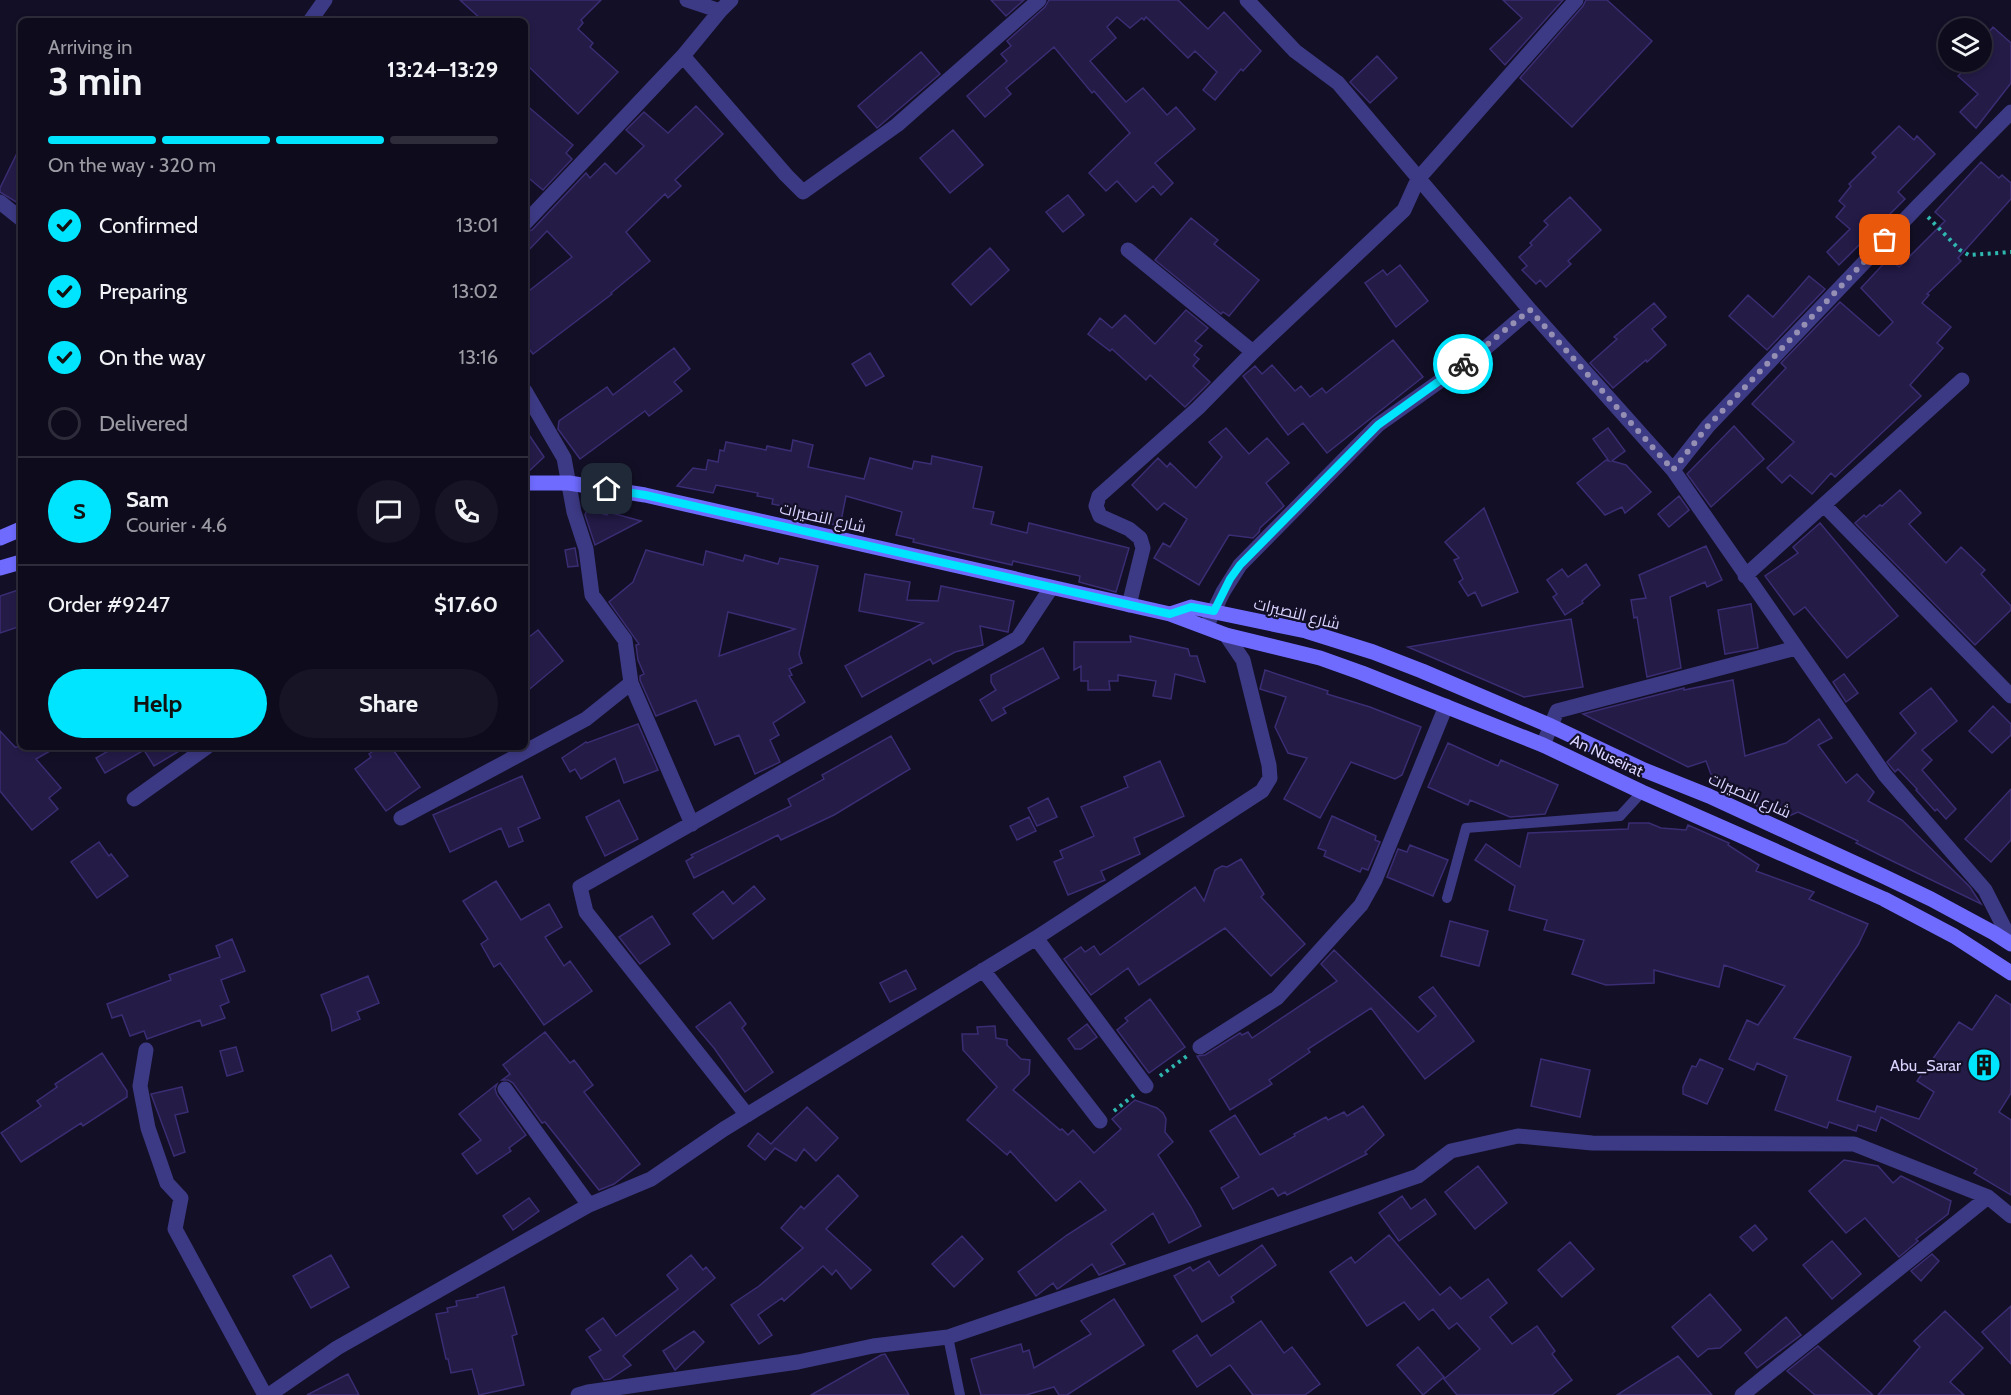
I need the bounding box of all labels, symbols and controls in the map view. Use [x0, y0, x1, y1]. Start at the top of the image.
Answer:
map controls [1938, 18, 1992, 72]
button: layers [1938, 18, 1992, 72]
text: Arriving in [48, 35, 132, 59]
text: 13:24–13:29 [387, 56, 498, 83]
text: 3 min [48, 57, 143, 105]
text: On the way · 320 m [48, 153, 216, 177]
icon: check [48, 209, 81, 242]
text: Confirmed [99, 212, 198, 239]
text: 13:01 [456, 213, 498, 237]
pin [1859, 214, 1910, 265]
icon: bag [1868, 223, 1901, 256]
icon: check [48, 275, 81, 308]
text: Preparing [99, 278, 187, 305]
text: 13:02 [452, 279, 498, 303]
courier [1433, 334, 1493, 394]
icon: check [48, 341, 81, 374]
text: On the way [99, 344, 206, 371]
text: 13:16 [459, 345, 498, 369]
icon: bike [1447, 348, 1480, 381]
text: Delivered [99, 410, 188, 437]
pin [581, 463, 632, 514]
icon: home [590, 472, 623, 505]
button: chat [357, 480, 420, 543]
button: phone [435, 480, 498, 543]
text: Sam [126, 486, 169, 513]
text: S [73, 498, 86, 525]
street label: شارع النصيرات [777, 498, 868, 539]
text: Courier · 4.6 [126, 513, 227, 537]
text: Order #9247 [48, 591, 170, 618]
text: $17.60 [434, 591, 498, 618]
street label: شارع النصيرات [1251, 594, 1342, 635]
button: Help [48, 669, 267, 738]
button: Share [279, 669, 498, 738]
street label: An Nuseirat [1567, 730, 1647, 781]
street label: شارع النصيرات [1705, 769, 1794, 824]
building icon: Abu_Sarar [1966, 1047, 2002, 1083]
place label: Abu_Sarar [1890, 1056, 1962, 1075]

